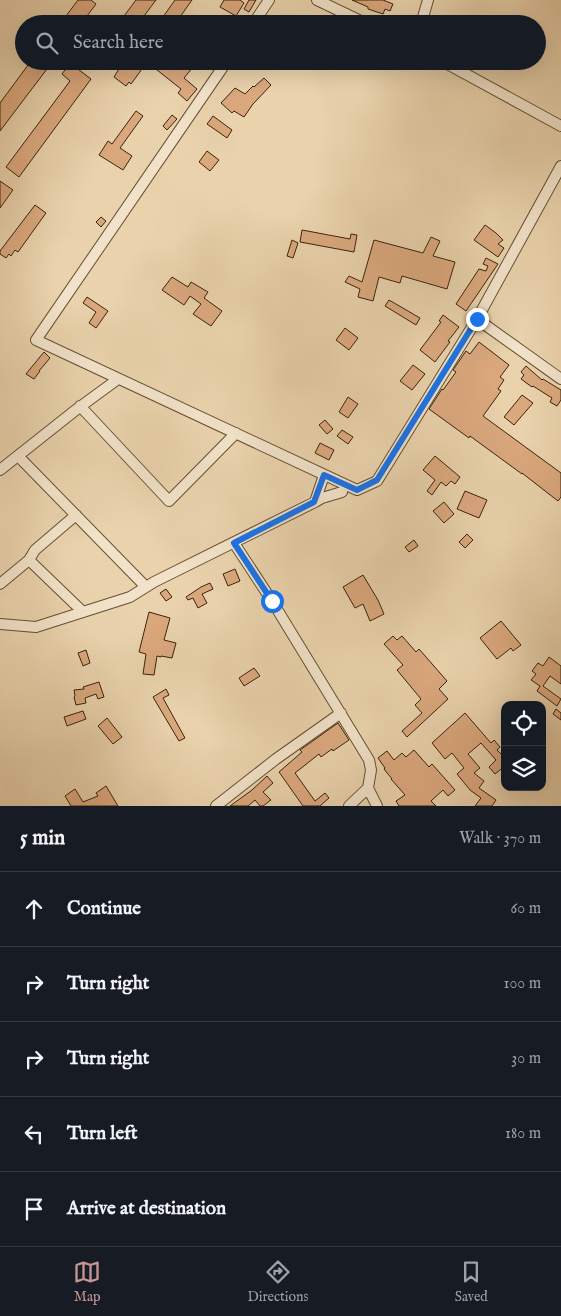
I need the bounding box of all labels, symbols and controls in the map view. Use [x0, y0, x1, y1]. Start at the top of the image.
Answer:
search box [15, 15, 546, 70]
icon: search [33, 29, 61, 57]
text: Search here [73, 31, 164, 55]
route end [466, 308, 489, 331]
route start [261, 590, 284, 613]
map controls [501, 701, 546, 791]
button: locate [501, 701, 546, 746]
button: layers [501, 746, 546, 791]
text: 5 min [20, 825, 65, 852]
text: Walk · 370 m [459, 829, 541, 849]
icon: ahead [20, 895, 48, 923]
text: Continue [67, 897, 141, 921]
text: 60 m [511, 899, 541, 919]
icon: right [20, 970, 48, 998]
text: Turn right [67, 972, 149, 996]
text: 100 m [504, 974, 541, 994]
icon: right [20, 1045, 48, 1073]
text: Turn right [67, 1047, 149, 1071]
text: 30 m [511, 1049, 541, 1069]
icon: left [20, 1120, 48, 1148]
text: Turn left [67, 1122, 138, 1146]
text: 180 m [505, 1124, 541, 1144]
icon: arrive [20, 1195, 48, 1223]
text: Arrive at destination [67, 1197, 226, 1221]
tab: Map [73, 1258, 101, 1306]
tab: Directions [247, 1258, 308, 1306]
tab: Saved [455, 1258, 488, 1306]

